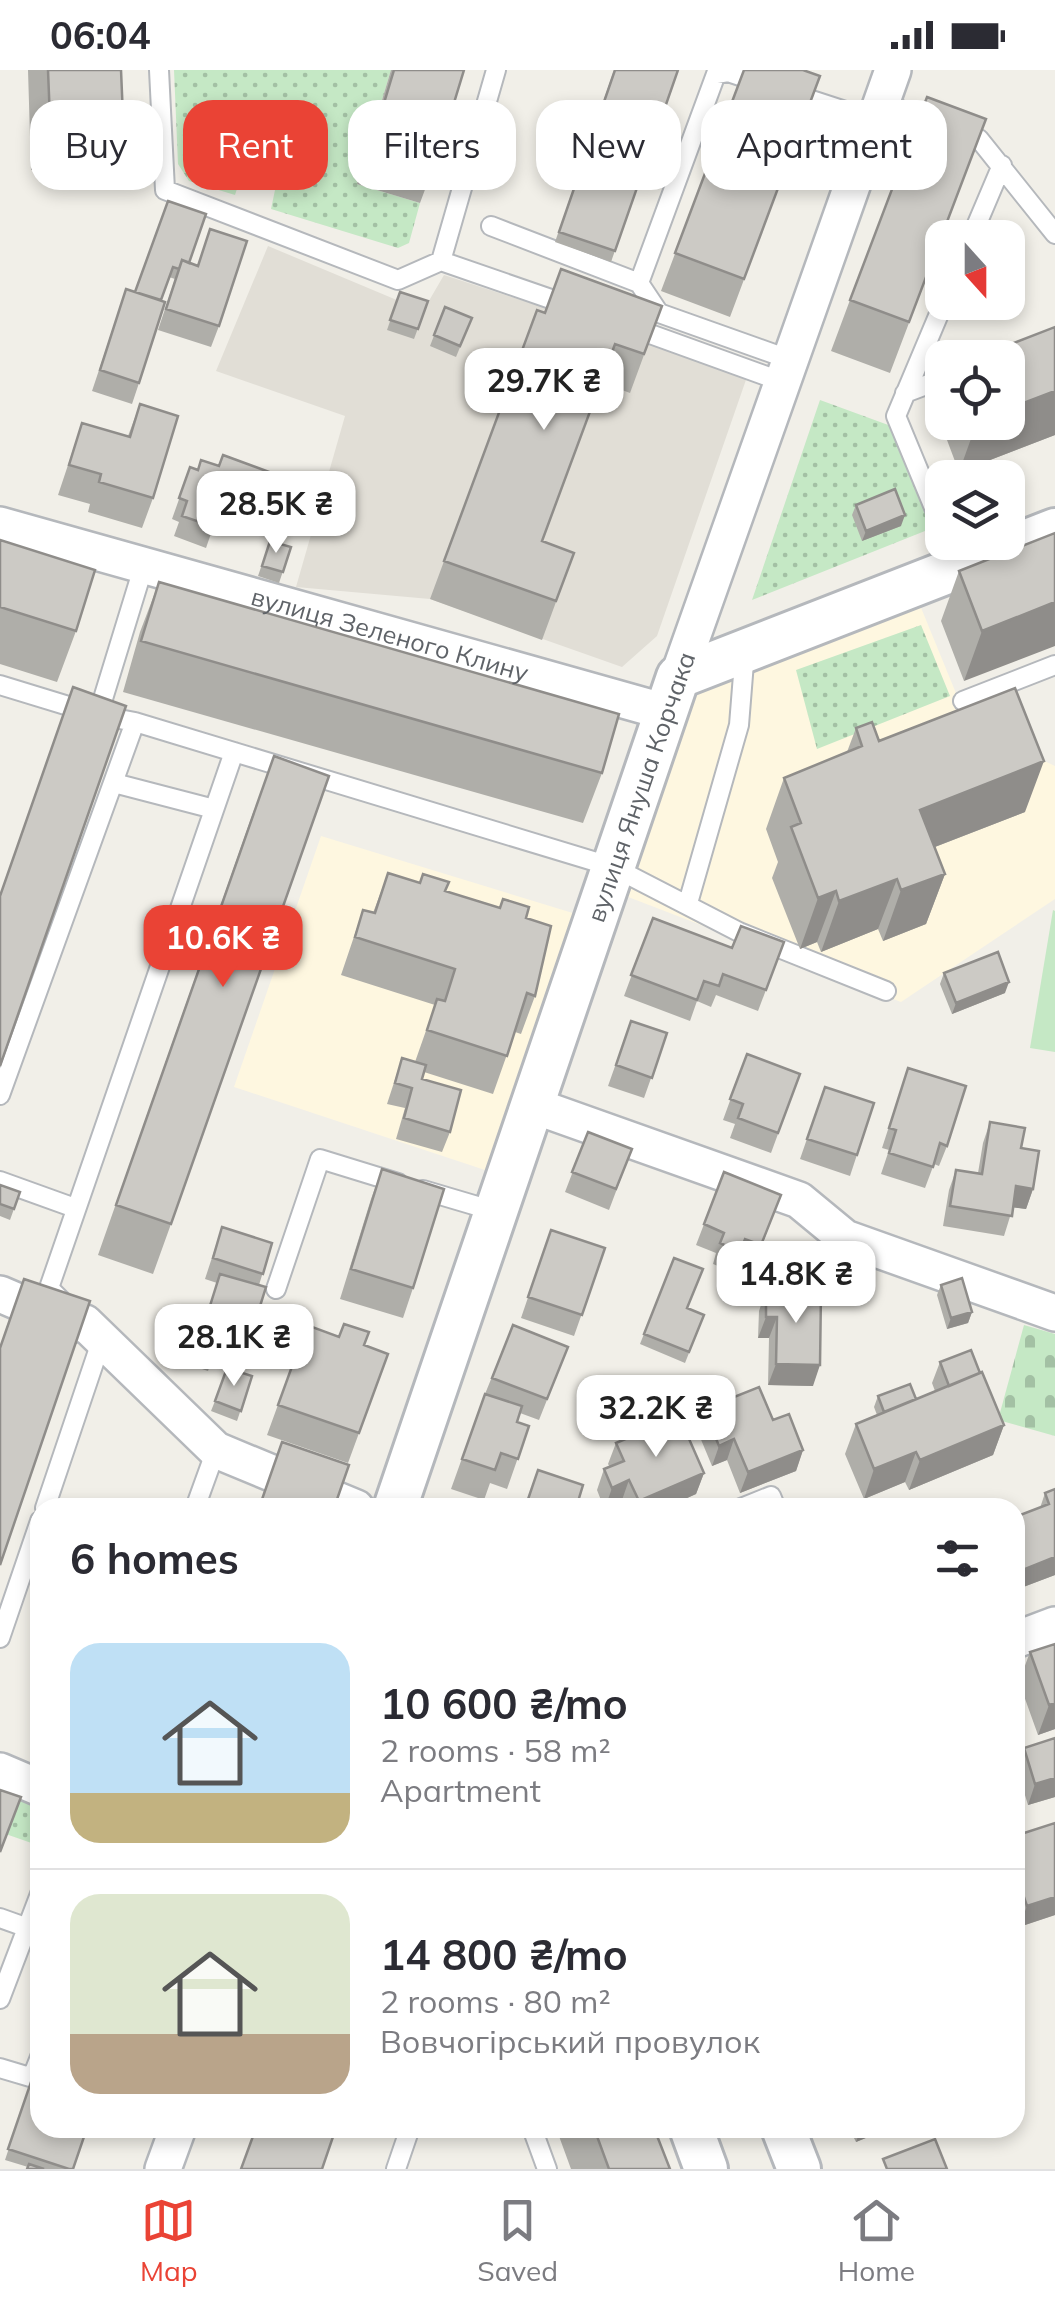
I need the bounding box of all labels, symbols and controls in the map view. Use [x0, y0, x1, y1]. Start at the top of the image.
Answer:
text: 06:04 [50, 11, 151, 59]
chip: Buy [30, 100, 163, 190]
chip: Rent [183, 100, 328, 190]
chip: Filters [348, 100, 516, 190]
chip: New [536, 100, 681, 190]
chip: Apartment [701, 100, 947, 190]
north arrow [925, 220, 1025, 320]
map controls [925, 220, 1025, 560]
button: locate [925, 340, 1025, 440]
pin: 29.7K ₴ [452, 348, 636, 433]
text: 29.7K ₴ [487, 360, 601, 400]
button: layers [925, 460, 1025, 560]
pin: 28.5K ₴ [184, 471, 368, 556]
text: 28.5K ₴ [219, 483, 333, 523]
street label: вулиця Зеленого Клину [248, 580, 533, 688]
street label: вулиця Януша Корчака [580, 648, 701, 926]
pin: 10.6K ₴ [131, 905, 315, 990]
text: 10.6K ₴ [166, 917, 280, 957]
pin: 14.8K ₴ [704, 1241, 888, 1326]
text: 14.8K ₴ [739, 1253, 853, 1293]
pin: 28.1K ₴ [142, 1304, 326, 1389]
text: 28.1K ₴ [177, 1316, 291, 1356]
pin: 32.2K ₴ [564, 1375, 748, 1460]
text: 32.2K ₴ [599, 1387, 713, 1427]
icon: filters [930, 1531, 985, 1586]
text: 6 homes [70, 1532, 239, 1585]
text: 10 600 ₴/mo [380, 1677, 628, 1730]
icon: home [150, 1683, 270, 1803]
text: 2 rooms · 58 m² [380, 1730, 611, 1770]
text: Apartment [380, 1770, 541, 1810]
text: 14 800 ₴/mo [380, 1928, 628, 1981]
icon: home [150, 1934, 270, 2054]
text: 2 rooms · 80 m² [380, 1981, 611, 2021]
text: Вовчогірський провулок [380, 2021, 760, 2061]
tab: Map [140, 2193, 198, 2288]
tab: Saved [477, 2193, 558, 2288]
tab: Home [838, 2193, 915, 2288]

